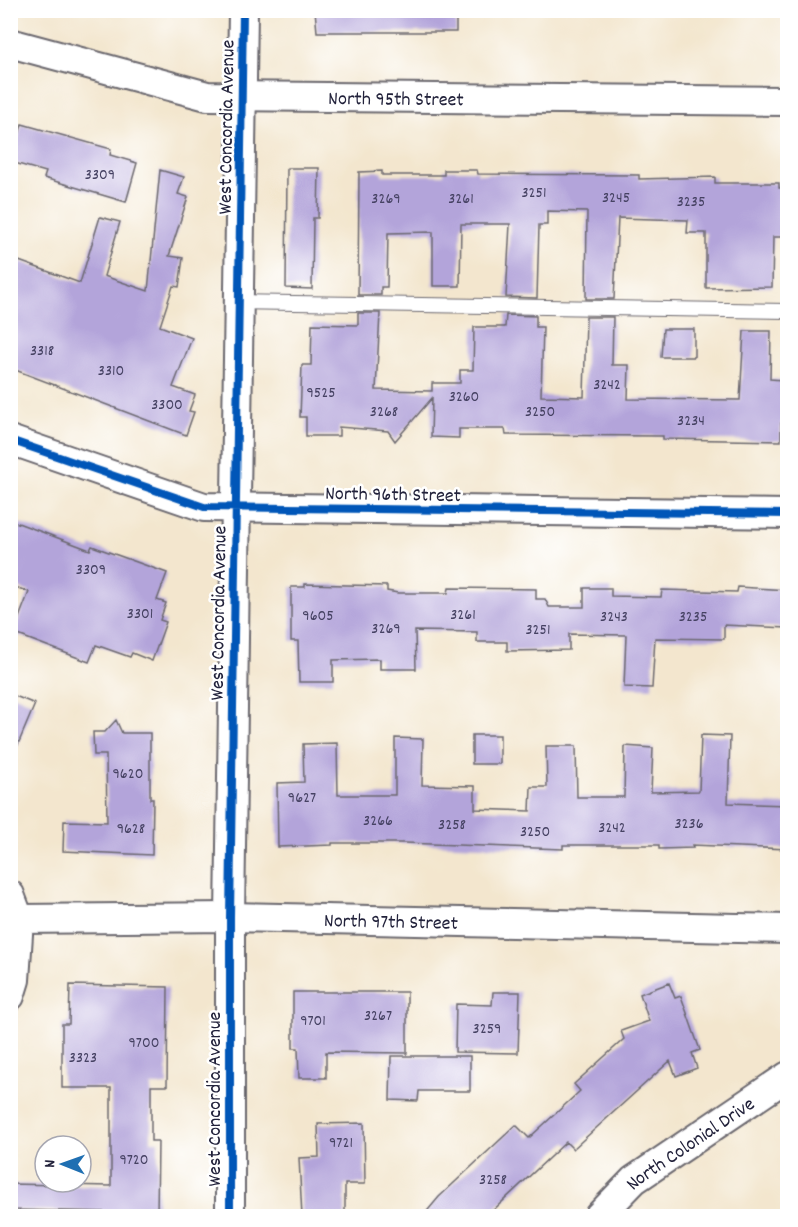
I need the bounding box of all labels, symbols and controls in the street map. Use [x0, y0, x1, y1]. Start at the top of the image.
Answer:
street label: West Concordia Avenue [212, 39, 244, 215]
street label: North 95th Street [328, 86, 464, 115]
house number: 3309 [85, 164, 115, 187]
house number: 3251 [521, 182, 547, 205]
house number: 3245 [602, 187, 630, 210]
house number: 3269 [371, 188, 401, 211]
house number: 3261 [448, 188, 474, 211]
house number: 3235 [677, 191, 705, 214]
house number: 3318 [30, 340, 54, 363]
house number: 3310 [98, 360, 124, 383]
house number: 3242 [593, 374, 621, 397]
house number: 9525 [306, 382, 336, 405]
house number: 3260 [449, 386, 479, 409]
house number: 3300 [151, 394, 183, 417]
house number: 3268 [370, 401, 398, 424]
house number: 3250 [525, 401, 555, 424]
house number: 3234 [677, 410, 705, 433]
street label: North 96th Street [325, 481, 461, 511]
street label: West Concordia Avenue [204, 525, 236, 701]
house number: 3309 [76, 559, 106, 582]
house number: 3301 [127, 603, 153, 626]
house number: 3261 [450, 604, 476, 627]
house number: 9605 [302, 605, 334, 628]
house number: 3243 [600, 606, 628, 629]
house number: 3235 [679, 606, 707, 629]
house number: 3269 [371, 618, 401, 641]
house number: 3251 [525, 619, 551, 642]
house number: 9620 [113, 763, 143, 786]
house number: 9627 [288, 787, 316, 810]
house number: 3266 [363, 810, 393, 833]
house number: 3236 [674, 813, 704, 836]
house number: 3258 [438, 814, 466, 837]
house number: 3242 [598, 817, 626, 840]
house number: 9628 [117, 818, 145, 841]
house number: 3250 [520, 821, 550, 844]
street label: North 97th Street [324, 908, 458, 939]
house number: 3267 [364, 1005, 392, 1028]
house number: 9701 [300, 1010, 326, 1033]
street label: West Concordia Avenue [202, 1011, 230, 1186]
house number: 3259 [473, 1018, 501, 1041]
house number: 9700 [129, 1032, 159, 1055]
house number: 3323 [69, 1047, 97, 1070]
street label: North Colonial Drive [620, 1091, 761, 1198]
house number: 9721 [329, 1132, 353, 1155]
north arrow [33, 1134, 93, 1194]
house number: 9720 [119, 1149, 149, 1172]
text: N [39, 1160, 62, 1168]
house number: 3258 [479, 1169, 507, 1192]

